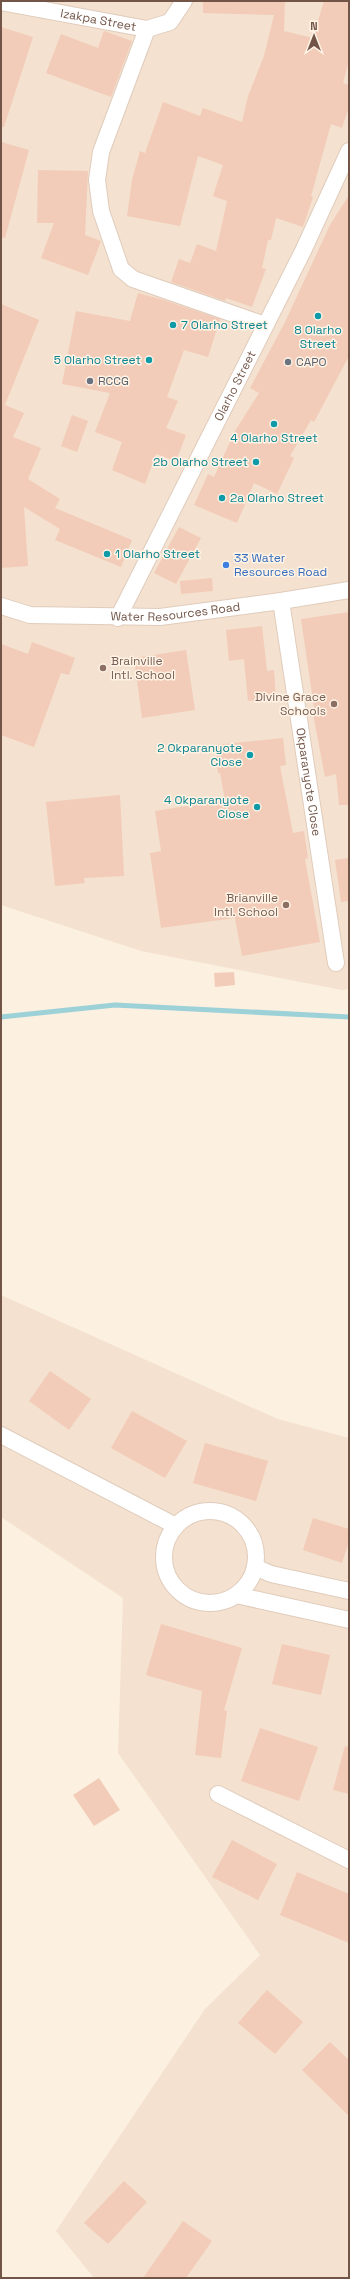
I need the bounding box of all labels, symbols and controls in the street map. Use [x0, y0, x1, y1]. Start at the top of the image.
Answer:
street label: Izakpa Street [59, 5, 138, 35]
north arrow [294, 16, 334, 56]
text: N [310, 19, 318, 33]
marker: 8 Olarho Street [313, 311, 323, 321]
place label: 7 Olarho Street [181, 317, 268, 333]
marker: 7 Olarho Street [168, 320, 178, 330]
place label: 8 Olarho Street [294, 322, 342, 352]
street label: Olarho Street [211, 348, 260, 424]
place label: 5 Olarho Street [54, 352, 141, 368]
place label: CAPO [296, 354, 326, 370]
marker: 5 Olarho Street [144, 355, 154, 365]
marker: CAPO [283, 357, 293, 367]
place label: RCCG [98, 373, 129, 389]
marker: RCCG [85, 376, 95, 386]
marker: 4 Olarho Street [269, 419, 279, 429]
place label: 4 Olarho Street [230, 430, 318, 446]
place label: 2b Olarho Street [153, 454, 248, 470]
marker: 2b Olarho Street [251, 457, 261, 467]
place label: 2a Olarho Street [230, 490, 324, 506]
marker: 2a Olarho Street [217, 493, 227, 503]
place label: 1 Olarho Street [115, 546, 200, 562]
marker: 1 Olarho Street [102, 549, 112, 559]
place label: 33 Water Resources Road [234, 550, 327, 580]
marker: 33 Water Resources Road [221, 560, 231, 570]
street label: Water Resources Road [110, 598, 241, 625]
place label: Brainville Intl. School [111, 653, 175, 683]
marker: Brainville Intl. School [98, 663, 108, 673]
place label: Divine Grace Schools [255, 689, 326, 719]
marker: Divine Grace Schools [329, 699, 339, 709]
street label: Okparanyote Close [292, 727, 325, 837]
place label: 2 Okparanyote Close [157, 740, 242, 770]
marker: 2 Okparanyote Close [245, 750, 255, 760]
place label: 4 Okparanyote Close [164, 792, 249, 822]
marker: 4 Okparanyote Close [252, 802, 262, 812]
place label: Brianville Intl. School [214, 890, 278, 920]
marker: Brianville Intl. School [281, 900, 291, 910]

